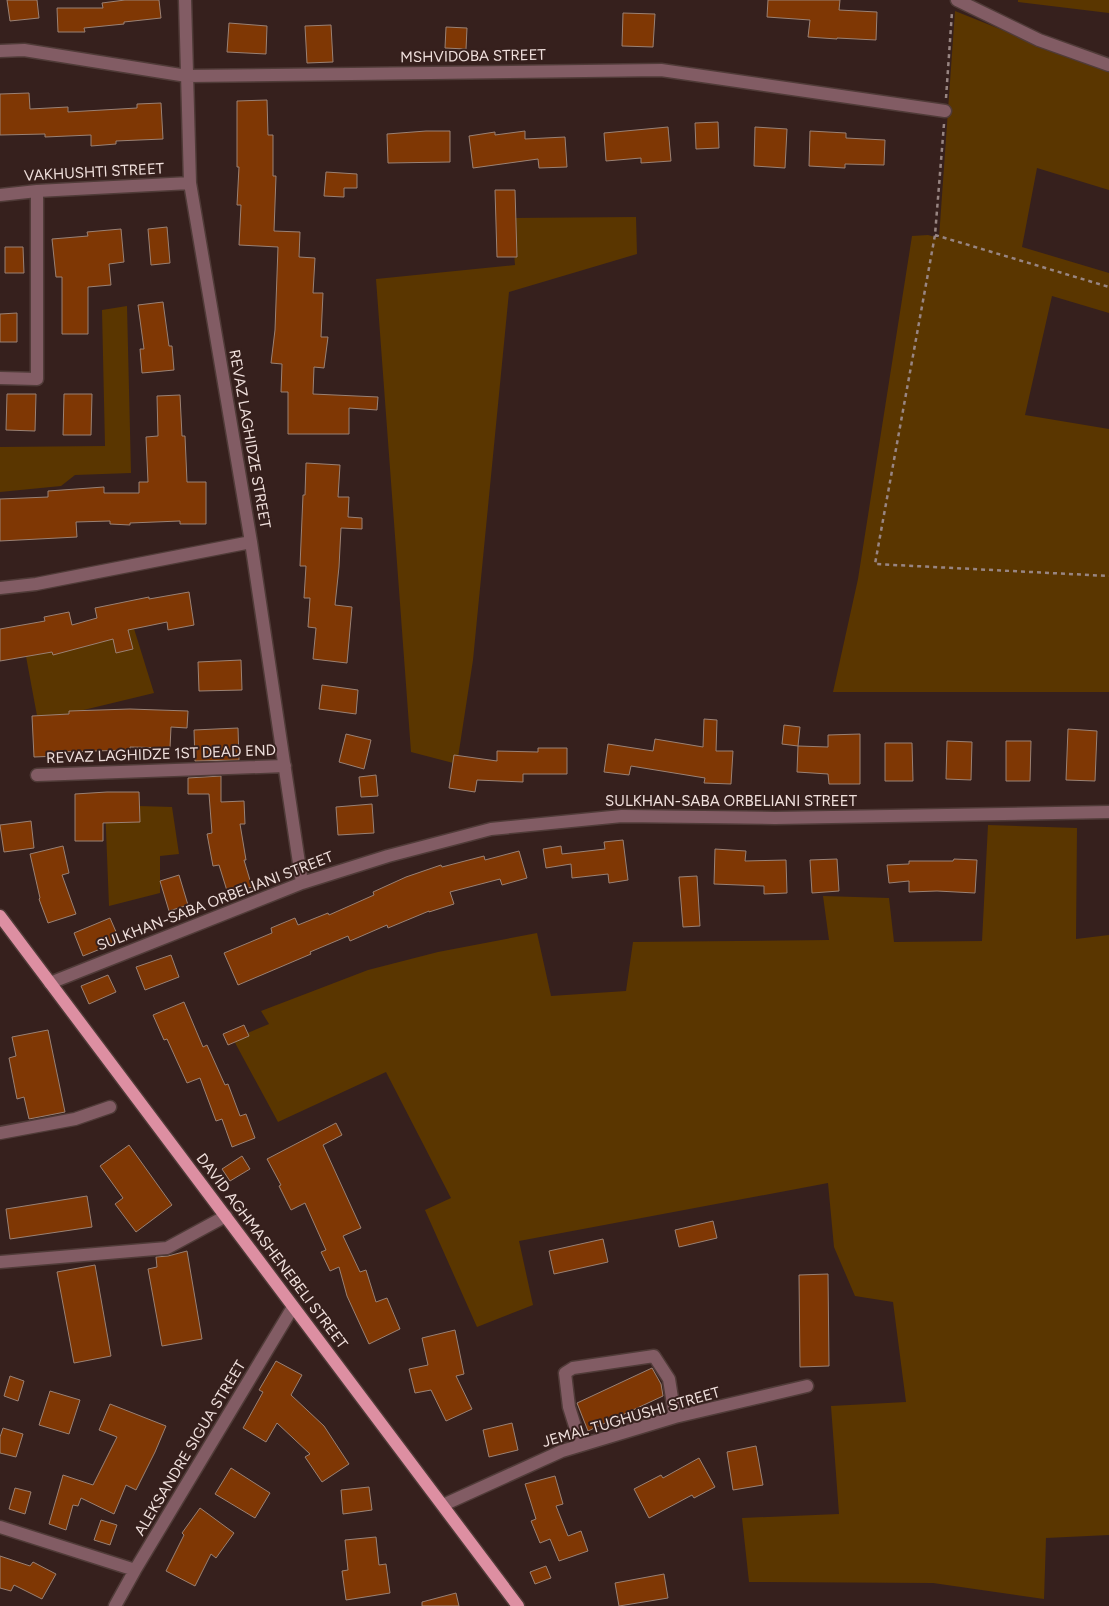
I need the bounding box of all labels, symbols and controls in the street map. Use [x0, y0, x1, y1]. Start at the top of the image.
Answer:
street label: MSHVIDOBA STREET [400, 46, 547, 66]
street label: VAKHUSHTI STREET [23, 159, 165, 185]
street label: REVAZ LAGHIDZE STREET [225, 348, 275, 531]
street label: REVAZ LAGHIDZE 1ST DEAD END [46, 741, 276, 767]
street label: SULKHAN-SABA ORBELIANI STREET [605, 792, 858, 810]
street label: SULKHAN-SABA ORBELIANI STREET [94, 847, 336, 955]
street label: DAVID AGHMASHENEBELI STREET [193, 1150, 352, 1353]
street label: ALEKSANDRE SIGUA STREET [130, 1356, 250, 1539]
street label: JEMAL TUGHUSHI STREET [540, 1383, 723, 1451]

